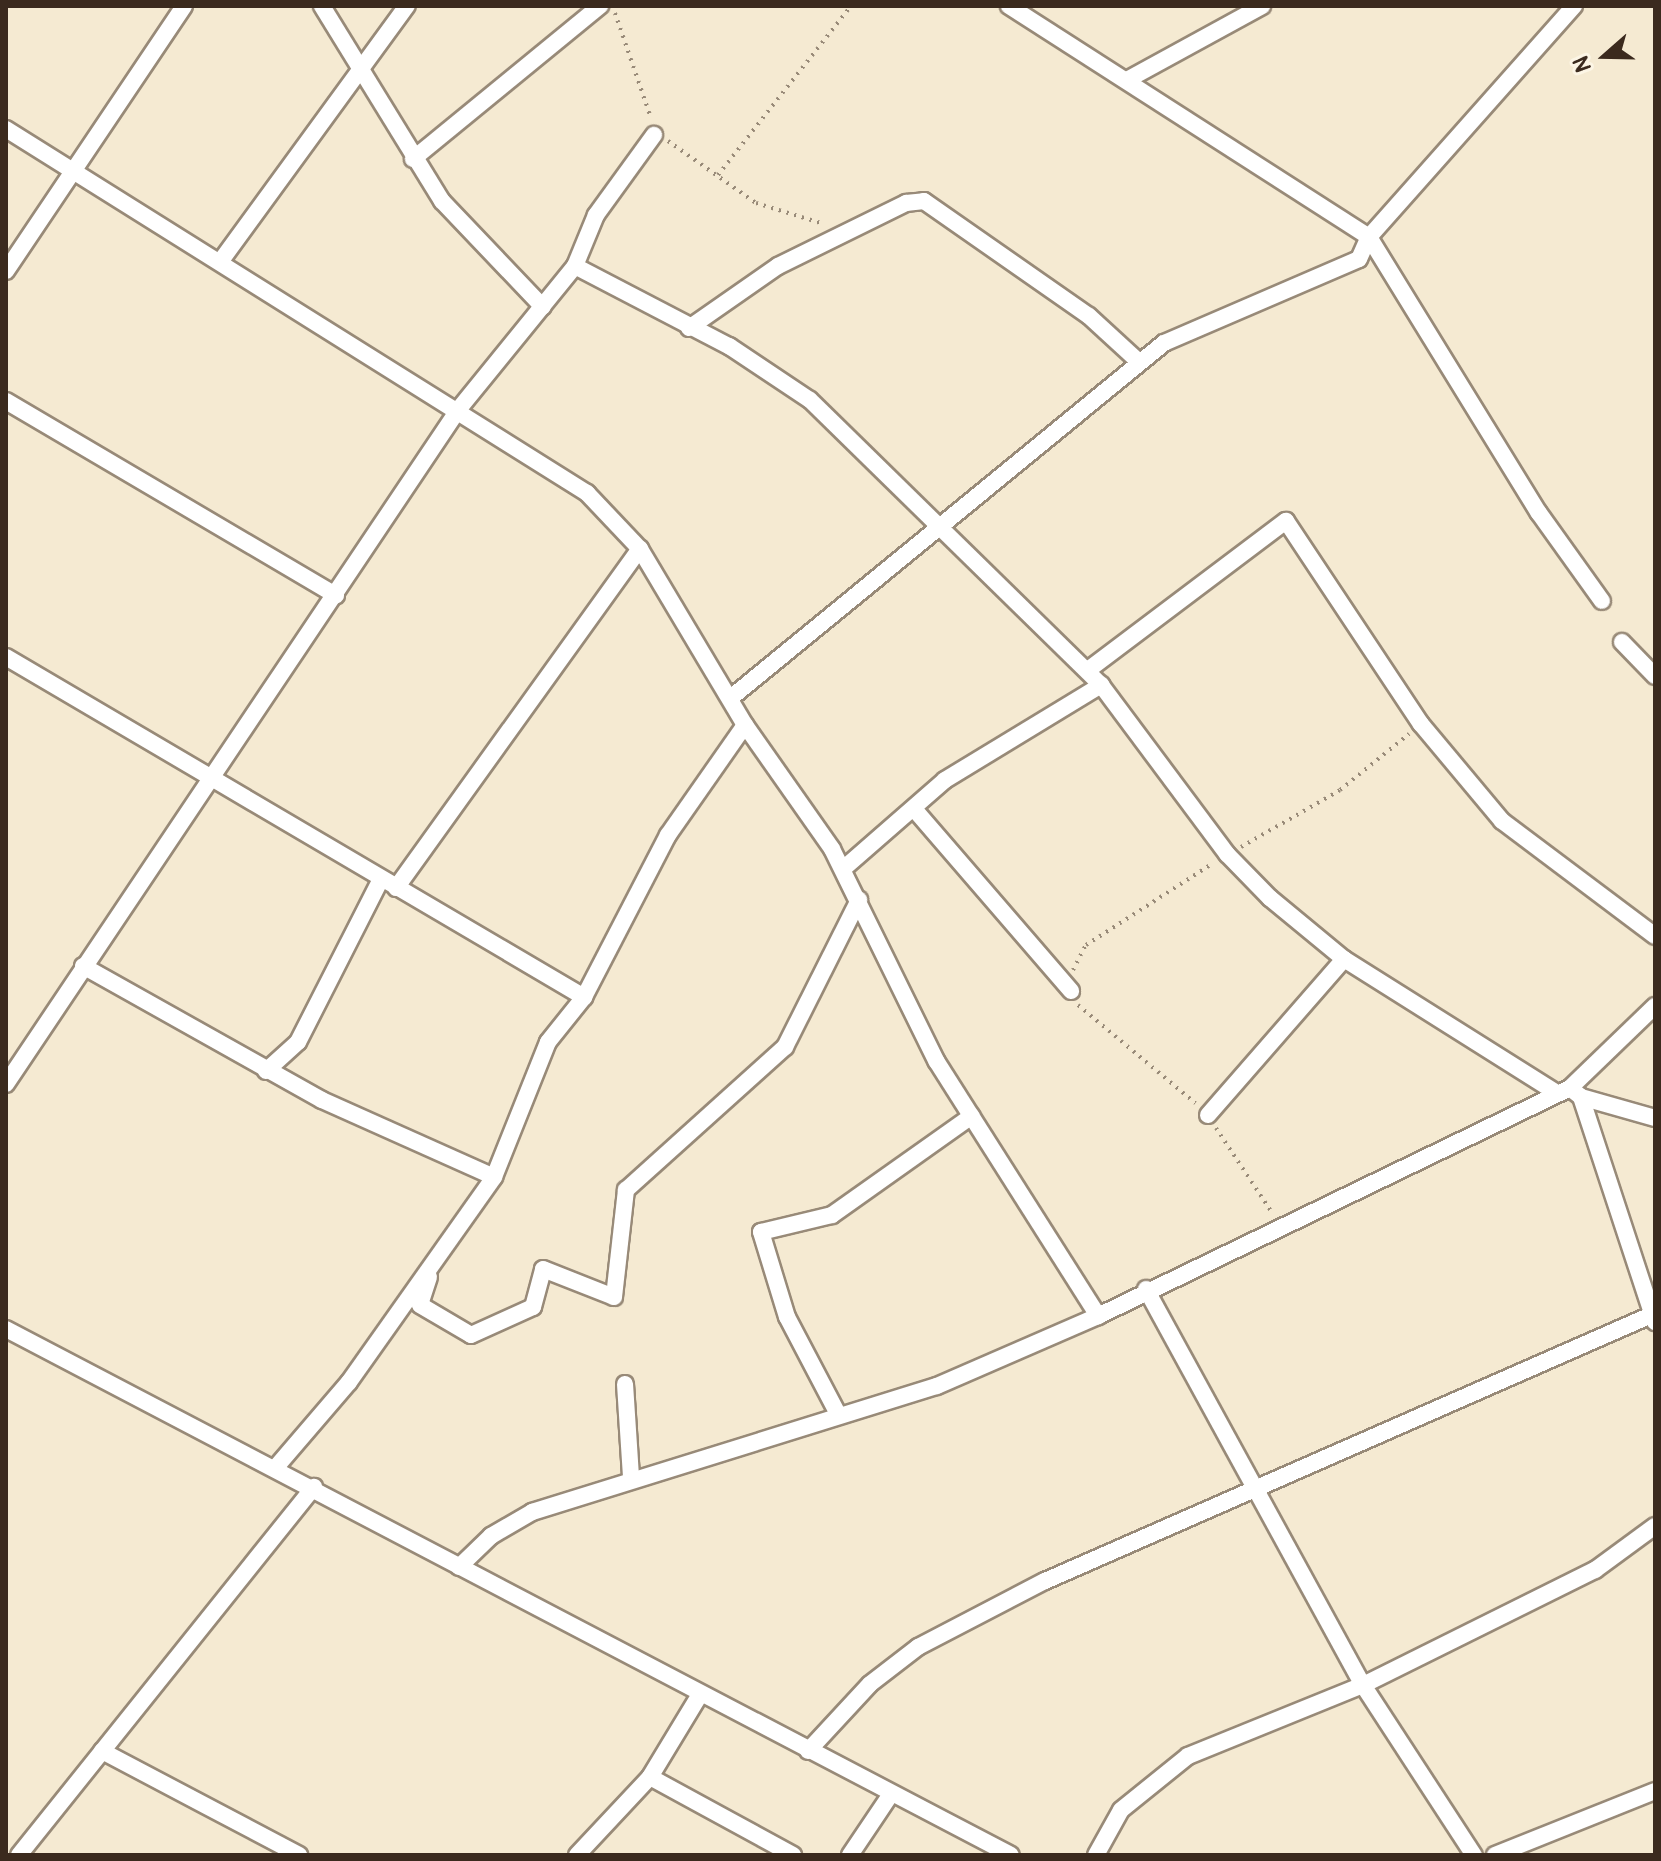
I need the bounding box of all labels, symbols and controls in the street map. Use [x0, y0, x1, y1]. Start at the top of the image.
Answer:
north arrow [1565, 16, 1645, 96]
text: N [1567, 52, 1598, 76]

